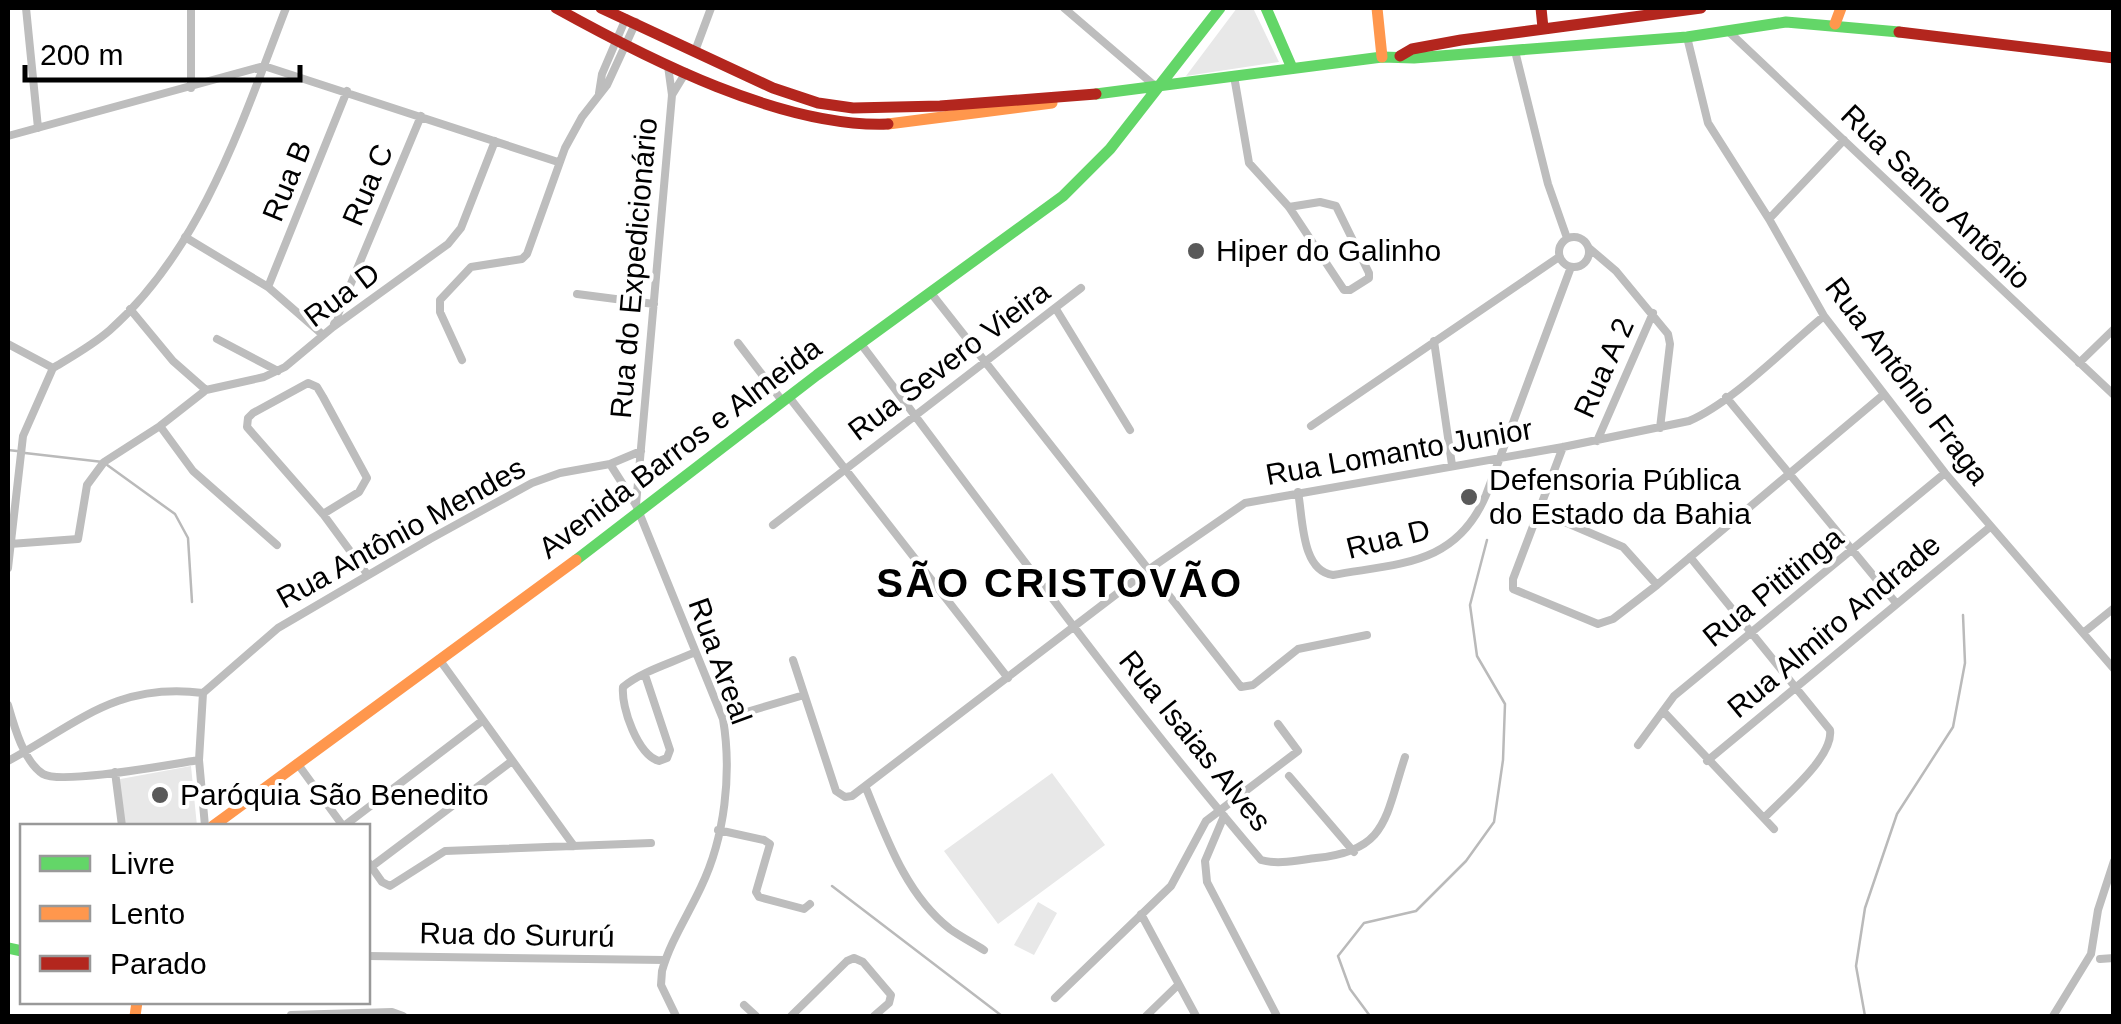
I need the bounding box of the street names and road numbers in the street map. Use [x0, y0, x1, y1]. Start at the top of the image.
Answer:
street label: Rua Santo Antônio [1835, 98, 2038, 295]
street label: Rua do Expedicionário [604, 116, 663, 420]
street label: Rua B [256, 136, 317, 226]
street label: Rua C [336, 139, 399, 230]
street label: Rua D [298, 256, 386, 333]
street label: Rua Antônio Fraga [1819, 271, 1996, 491]
street label: Rua Severo Vieira [842, 274, 1056, 447]
street label: Rua A 2 [1567, 313, 1640, 423]
street label: Avenida Barros e Almeida [532, 331, 828, 564]
street label: Rua Lomanto Junior [1263, 412, 1535, 491]
street label: Rua Antônio Mendes [271, 451, 531, 615]
street label: Rua D [1343, 512, 1433, 565]
street label: Rua Pititinga [1696, 520, 1849, 653]
street label: Rua Almiro Andrade [1721, 527, 1946, 724]
street label: Rua Areal [682, 593, 759, 728]
street label: Rua Isaias Alves [1113, 644, 1278, 837]
street label: Rua do Sururú [419, 916, 615, 953]

